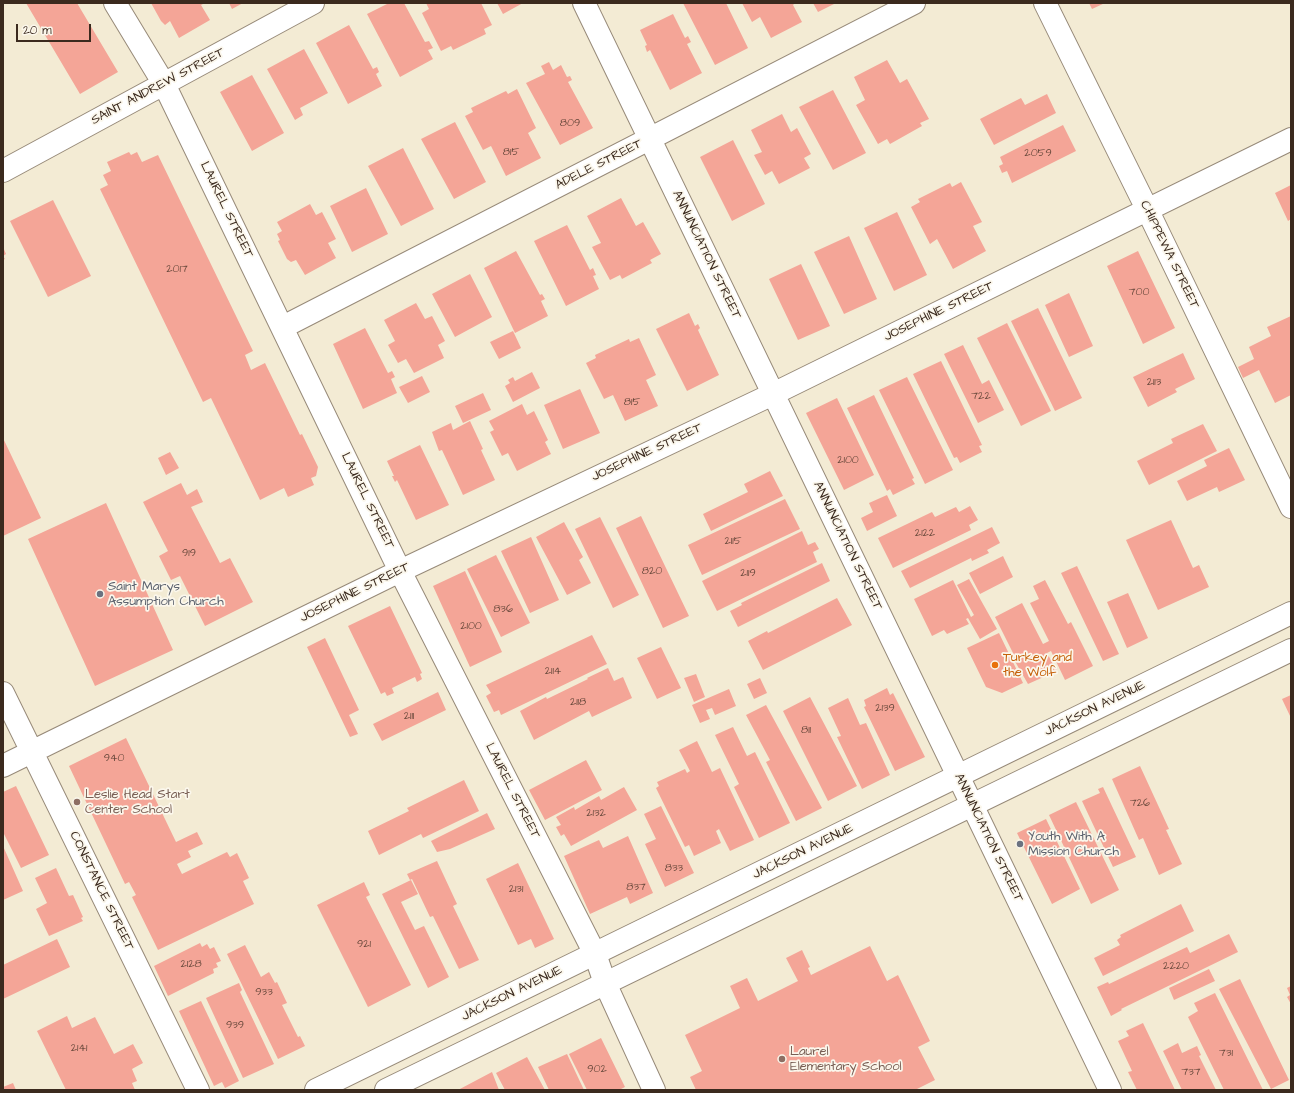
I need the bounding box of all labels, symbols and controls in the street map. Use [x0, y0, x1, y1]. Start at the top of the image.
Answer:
scale bar [18, 16, 93, 42]
text: 20 m [23, 22, 52, 39]
street label: SAINT ANDREW STREET [89, 45, 227, 129]
house number: 809 [560, 117, 580, 131]
street label: ADELE STREET [553, 136, 645, 194]
house number: 815 [503, 146, 519, 160]
house number: 2059 [1024, 147, 1052, 161]
street label: LAUREL STREET [196, 159, 256, 261]
street label: ANNUNCIATION STREET [668, 188, 744, 322]
street label: CHIPPEWA STREET [1136, 198, 1202, 312]
house number: 2017 [166, 263, 188, 277]
street label: JOSEPHINE STREET [882, 279, 996, 345]
house number: 700 [1129, 286, 1149, 300]
house number: 2113 [1147, 376, 1161, 390]
house number: 722 [971, 390, 991, 404]
house number: 815 [624, 396, 640, 410]
street label: JOSEPHINE STREET [589, 421, 705, 485]
street label: LAUREL STREET [337, 450, 397, 552]
house number: 2100 [837, 454, 859, 468]
street label: ANNUNCIATION STREET [809, 479, 885, 613]
house number: 2122 [915, 527, 935, 541]
house number: 2115 [725, 535, 741, 549]
house number: 919 [182, 547, 196, 561]
street label: JOSEPHINE STREET [298, 560, 412, 626]
house number: 820 [642, 565, 662, 579]
house number: 2119 [740, 567, 756, 581]
place label: Saint Marys Assumption Church [108, 579, 224, 610]
marker: Saint Marys Assumption Church [95, 589, 105, 599]
house number: 836 [493, 603, 513, 617]
house number: 2100 [460, 620, 482, 634]
place label: Turkey and the Wolf [1003, 650, 1072, 681]
marker: Turkey and the Wolf [990, 660, 1000, 670]
house number: 2114 [545, 665, 561, 679]
street label: JACKSON AVENUE [1042, 678, 1148, 740]
house number: 2118 [570, 696, 586, 710]
house number: 2139 [875, 702, 895, 716]
house number: 2111 [404, 710, 414, 724]
house number: 811 [801, 724, 811, 738]
street label: LAUREL STREET [481, 741, 543, 841]
house number: 940 [104, 752, 124, 766]
street label: ANNUNCIATION STREET [950, 771, 1026, 905]
place label: Leslie Head Start Center School [85, 787, 190, 818]
marker: Leslie Head Start Center School [72, 797, 82, 807]
house number: 726 [1130, 797, 1150, 811]
house number: 2132 [586, 807, 606, 821]
street label: JACKSON AVENUE [750, 821, 856, 883]
street label: CONSTANCE STREET [65, 829, 137, 953]
place label: Youth With A Mission Church [1028, 829, 1119, 860]
marker: Youth With A Mission Church [1015, 839, 1025, 849]
house number: 833 [665, 862, 683, 876]
house number: 837 [626, 881, 646, 895]
house number: 2131 [509, 883, 523, 897]
house number: 921 [357, 938, 371, 952]
house number: 2128 [180, 958, 202, 972]
house number: 2220 [1163, 960, 1189, 974]
street label: JACKSON AVENUE [459, 963, 565, 1025]
house number: 933 [255, 986, 273, 1000]
house number: 939 [226, 1019, 244, 1033]
house number: 2141 [71, 1042, 87, 1056]
place label: Laurel Elementary School [790, 1044, 901, 1075]
house number: 731 [1219, 1047, 1233, 1061]
marker: Laurel Elementary School [777, 1054, 787, 1064]
house number: 902 [587, 1063, 607, 1077]
house number: 737 [1181, 1066, 1201, 1080]

